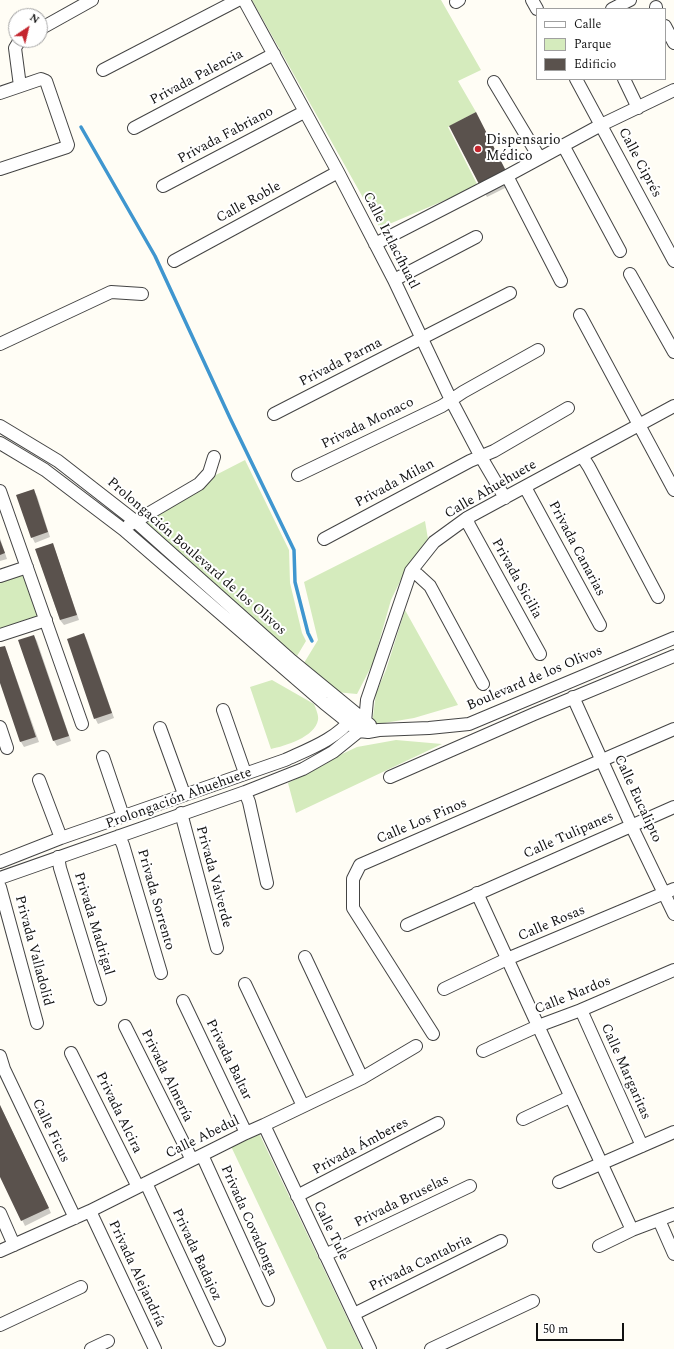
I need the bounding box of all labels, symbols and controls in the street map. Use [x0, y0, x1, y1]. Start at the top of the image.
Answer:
north arrow [8, 8, 48, 48]
legend [536, 8, 666, 80]
text: N [26, 9, 43, 28]
text: Calle [574, 15, 601, 34]
text: Parque [574, 35, 611, 54]
street label: Privada Palencia [148, 46, 246, 110]
text: Edificio [574, 55, 616, 74]
street label: Privada Fabriano [175, 104, 277, 168]
street label: Calle Ciprés [614, 125, 664, 201]
place label: Dispensario Médico [486, 133, 561, 166]
marker: Dispensario Médico [473, 144, 483, 154]
street label: Calle Roble [214, 178, 284, 228]
street label: Calle Iztlacíhuatl [358, 190, 422, 292]
street label: Privada Parma [297, 335, 385, 391]
street label: Privada Monaco [319, 394, 417, 454]
street label: Privada Milan [352, 456, 438, 512]
street label: Calle Ahuehuete [442, 457, 540, 523]
street label: Prolongación Boulevard de los Olivos [103, 475, 289, 639]
street label: Privada Canarias [544, 499, 608, 599]
street label: Privada Sicilia [487, 536, 545, 622]
street label: Boulevard de los Olivos [465, 643, 605, 715]
street label: Calle Eucalipto [609, 752, 665, 846]
street label: Prolongación Ahuehuete [104, 765, 254, 833]
street label: Calle Los Pinos [374, 795, 470, 849]
street label: Calle Tulipanes [521, 809, 617, 863]
street label: Privada Valverde [191, 824, 235, 930]
street label: Privada Sorrento [133, 848, 177, 952]
street label: Privada Madrigal [69, 870, 117, 978]
street label: Privada Valladolid [10, 894, 56, 1008]
street label: Calle Rosas [516, 902, 588, 946]
street label: Calle Nardos [533, 973, 613, 1019]
street label: Privada Baltar [201, 1017, 255, 1103]
street label: Calle Margaritas [596, 1021, 654, 1123]
street label: Privada Almería [136, 1027, 196, 1125]
street label: Privada Alcira [91, 1070, 145, 1156]
street label: Calle Ficus [27, 1096, 73, 1166]
street label: Calle Abedul [163, 1113, 243, 1163]
street label: Privada Ámberes [310, 1115, 412, 1179]
street label: Privada Covadonga [216, 1163, 280, 1279]
street label: Privada Bruselas [352, 1172, 452, 1232]
street label: Calle Tule [309, 1199, 351, 1263]
street label: Privada Badajoz [167, 1206, 225, 1304]
street label: Privada Alejandría [104, 1218, 168, 1330]
street label: Privada Cantabria [367, 1232, 475, 1296]
scale bar [538, 1315, 626, 1341]
text: 50 m [543, 1320, 568, 1339]

